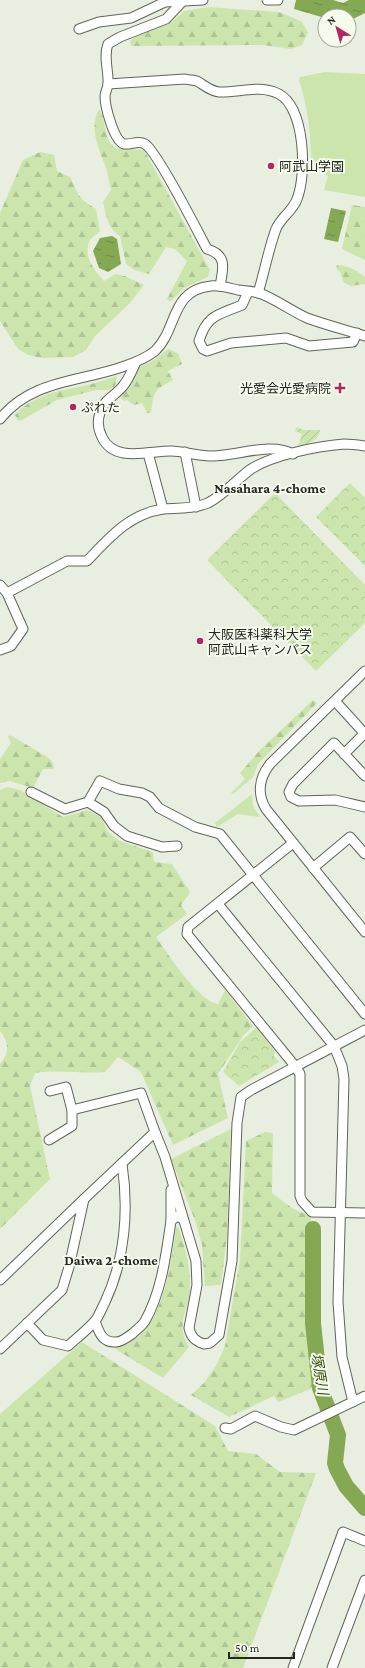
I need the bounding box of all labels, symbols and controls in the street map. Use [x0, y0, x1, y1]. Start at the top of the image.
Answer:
north arrow [317, 8, 357, 48]
text: N [324, 13, 338, 27]
place label: 阿武山学園 [279, 159, 344, 174]
marker: 阿武山学園 [266, 161, 276, 171]
place label: 光愛会光愛病院 [240, 381, 331, 396]
marker: 光愛会光愛病院 [334, 382, 346, 394]
place label: ぷれた [81, 400, 120, 415]
marker: ぷれた [68, 402, 78, 412]
district label: Nasahara 4-chome [214, 480, 326, 496]
place label: 大阪医科薬科大学 阿武山キャンパス [208, 627, 312, 657]
marker: 大阪医科薬科大学 阿武山キャンパス [195, 636, 205, 646]
district label: Daiwa 2-chome [64, 1252, 158, 1268]
water label: 塚原川 [308, 1352, 332, 1398]
scale bar [229, 1634, 294, 1660]
text: 50 m [235, 1641, 260, 1655]

